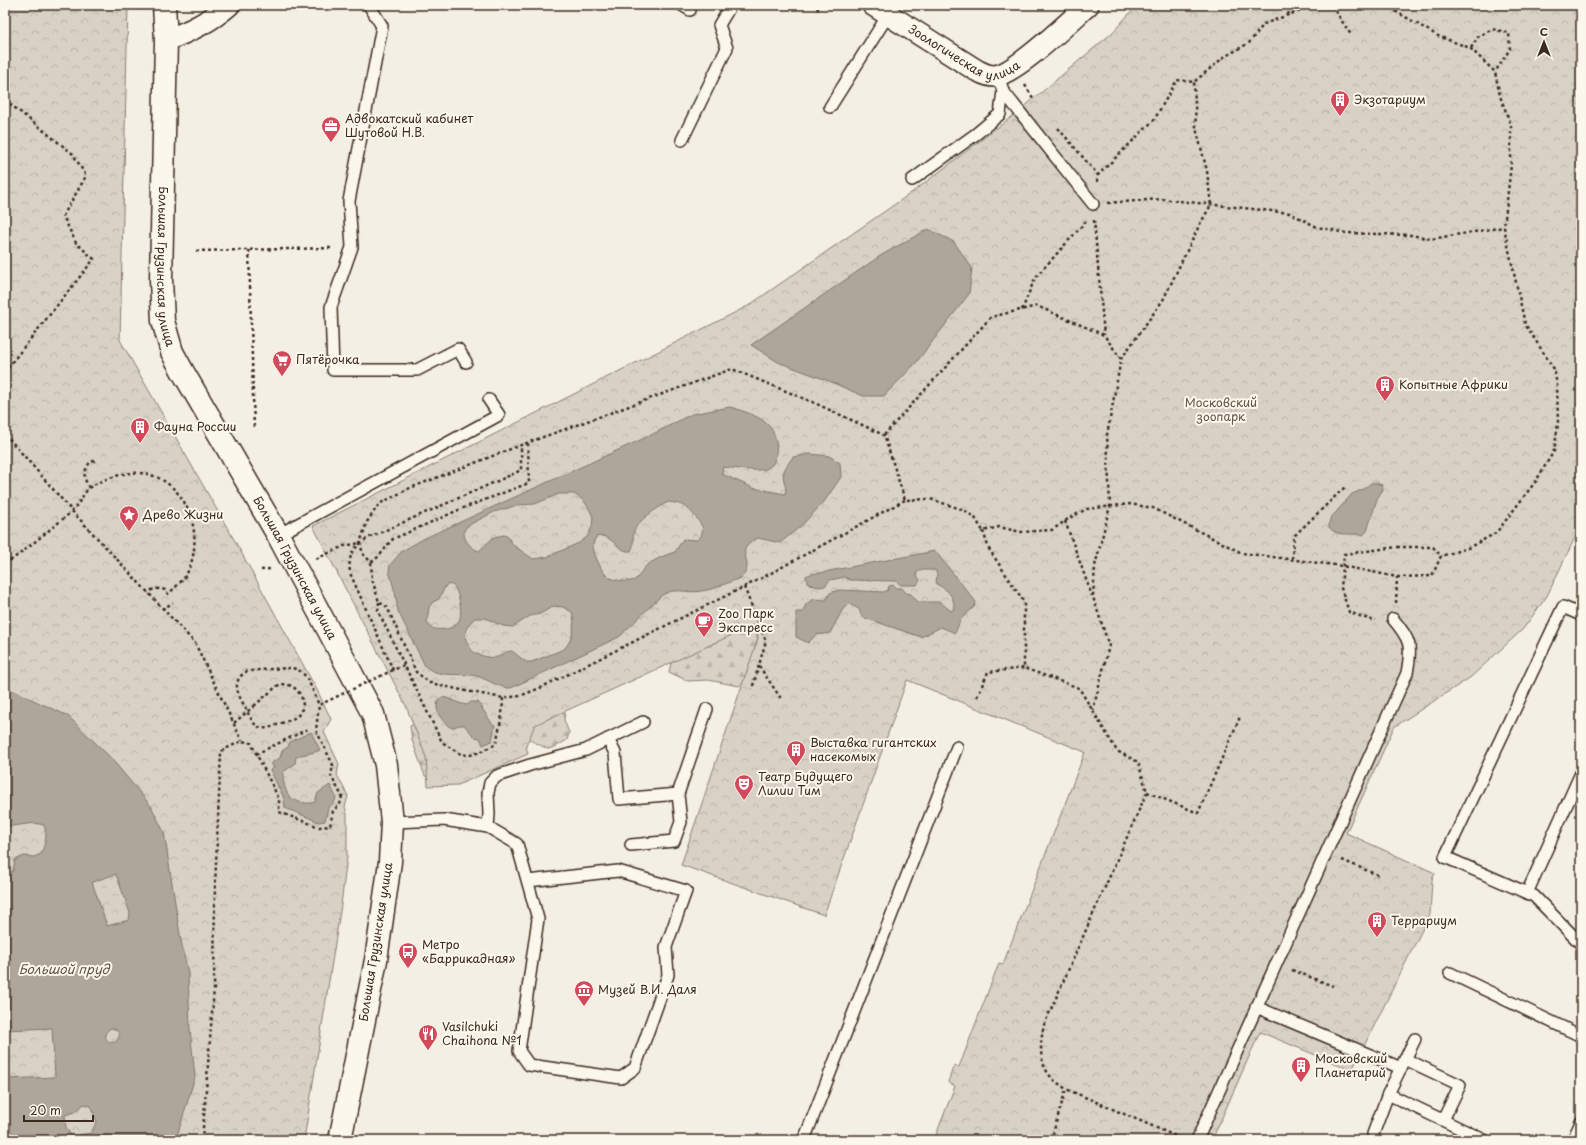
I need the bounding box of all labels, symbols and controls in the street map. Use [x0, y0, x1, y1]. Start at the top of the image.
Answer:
street label: Зоологическая улица [905, 20, 1024, 84]
north arrow [1524, 22, 1564, 62]
text: С [1540, 23, 1548, 40]
building icon: Экзотариум [1329, 89, 1351, 117]
place label: Экзотариум [1354, 90, 1426, 108]
place label: Адвокатский кабинет Шутовой Н.В. [345, 109, 474, 141]
office icon: Адвокатский кабинет Шутовой Н.В. [320, 115, 342, 143]
street label: Большая Грузинская улица [153, 186, 180, 349]
supermarket icon: Пятёрочка [271, 349, 293, 377]
place label: Пятёрочка [296, 350, 360, 368]
building icon: Копытные Африки [1374, 374, 1396, 402]
place label: Копытные Африки [1399, 375, 1508, 393]
park label: Московский зоопарк [1185, 393, 1257, 425]
building icon: Фауна России [129, 416, 151, 444]
place label: Фауна России [154, 417, 237, 435]
street label: Большая Грузинская улица [249, 492, 342, 643]
place icon: Древо Жизни [118, 504, 140, 532]
place label: Древо Жизни [142, 505, 223, 523]
place label: Zoo Парк Экспресс [718, 604, 775, 636]
cafe icon: Zoo Парк Экспресс [693, 610, 715, 638]
place label: Выставка гигантских насекомых [810, 733, 937, 765]
building icon: Выставка гигантских насекомых [785, 739, 807, 767]
place label: Театр Будущего Лилии Тим [758, 767, 853, 799]
theatre icon: Театр Будущего Лилии Тим [733, 773, 755, 801]
street label: Большая Грузинская улица [354, 861, 397, 1023]
building icon: Террариум [1366, 910, 1388, 938]
place label: Террариум [1391, 911, 1457, 929]
place label: Метро «Баррикадная» [422, 935, 516, 967]
bus stop icon: Метро «Баррикадная» [397, 941, 419, 969]
water label: Большой пруд [19, 959, 111, 978]
museum icon: Музей В.И. Даля [573, 979, 595, 1007]
place label: Музей В.И. Даля [598, 980, 697, 998]
place label: Vasilchuki Chaihona №1 [442, 1017, 522, 1049]
restaurant icon: Vasilchuki Chaihona №1 [417, 1023, 439, 1051]
place label: Московский Планетарий [1315, 1049, 1387, 1081]
building icon: Московский Планетарий [1290, 1055, 1312, 1083]
scale bar [24, 1097, 93, 1123]
text: 20 m [30, 1101, 61, 1119]

